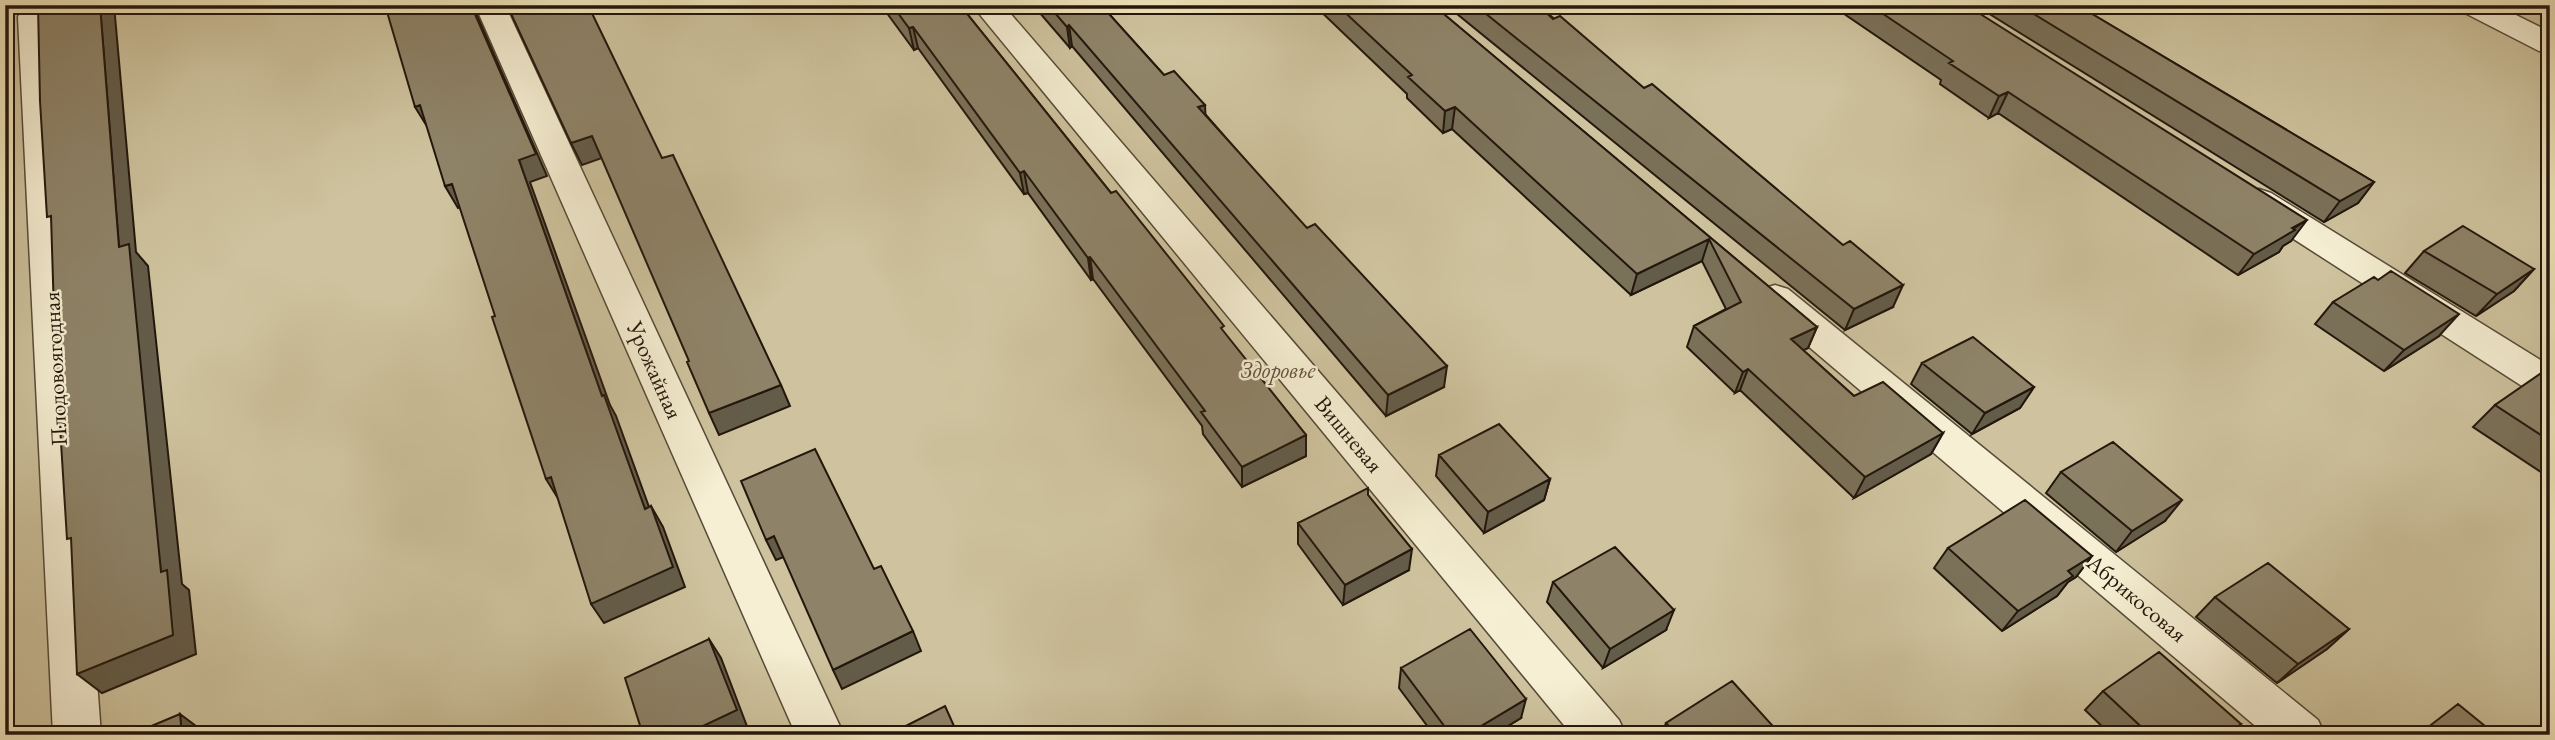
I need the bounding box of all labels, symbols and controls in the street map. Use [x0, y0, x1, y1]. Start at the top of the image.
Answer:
street label: Плодовоягодная [36, 291, 74, 447]
street label: Урожайная [620, 316, 690, 424]
park label: Здоровье [1241, 355, 1317, 385]
street label: Вишневая [1308, 389, 1390, 479]
street label: Абрикосовая [2080, 547, 2193, 649]

